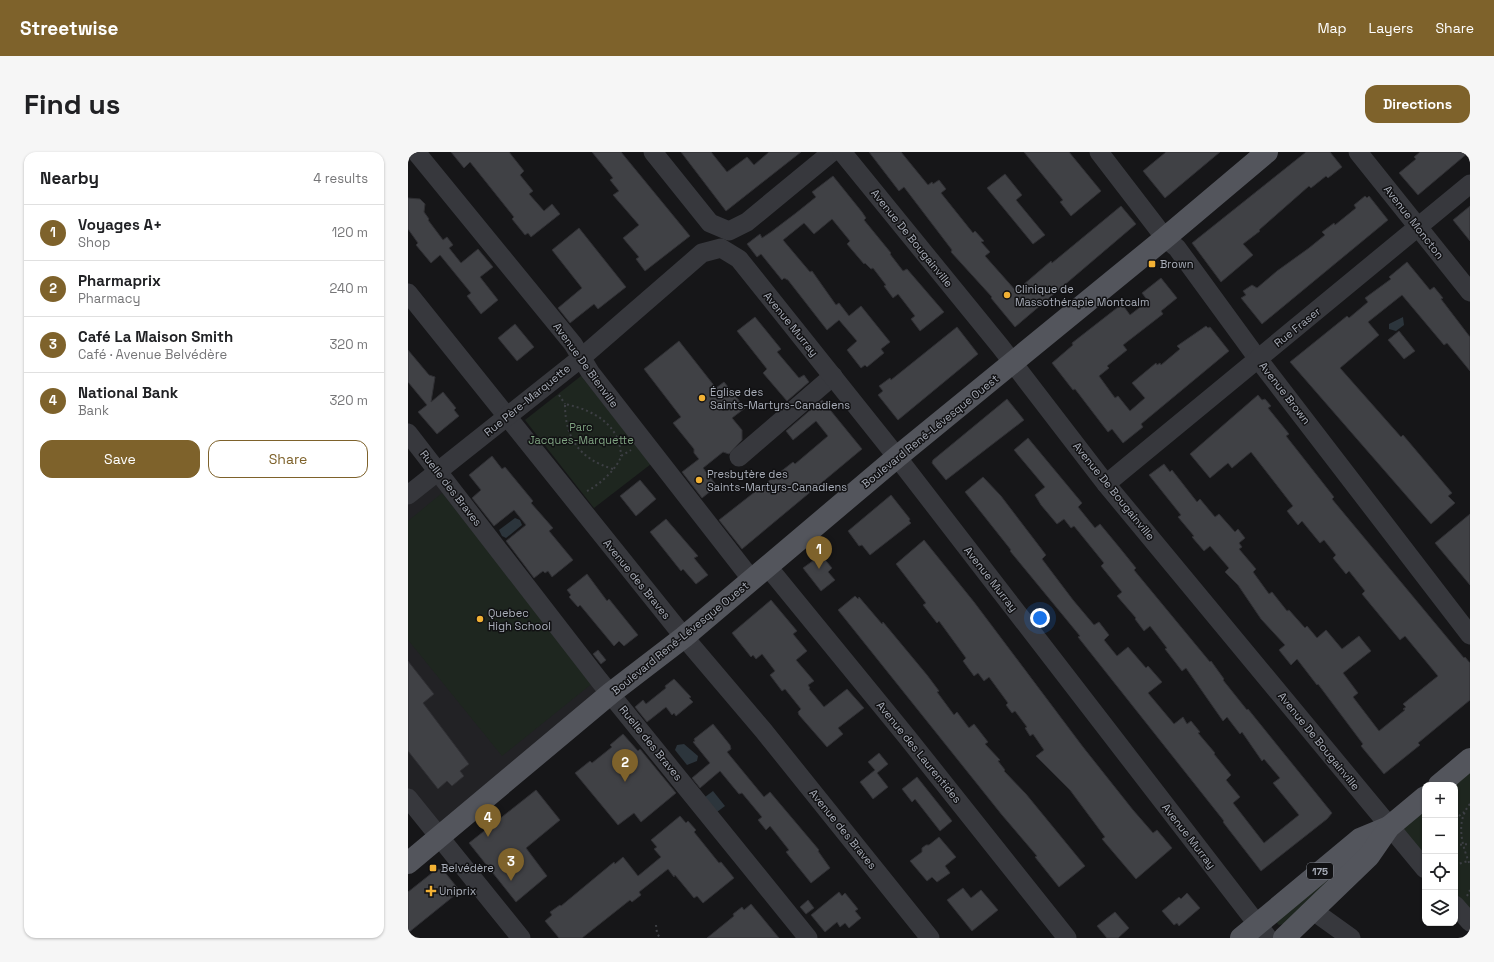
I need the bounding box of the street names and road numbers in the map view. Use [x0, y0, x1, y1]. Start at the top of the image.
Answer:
street label: Avenue Moncton [1381, 182, 1447, 262]
street label: Avenue De Bougainville [868, 186, 956, 290]
street label: Avenue Murray [761, 289, 821, 359]
street label: Rue Fraser [1271, 304, 1323, 350]
street label: Avenue De Bienville [550, 320, 622, 410]
street label: Avenue Brown [1256, 359, 1314, 427]
street label: Rue Père-Marquette [481, 361, 573, 439]
street label: Boulevard René-Lévesque Ouest [859, 371, 1001, 491]
street label: Avenue De Bougainville [1070, 439, 1158, 543]
street label: Ruelle des Braves [417, 447, 485, 529]
street label: Avenue des Braves [600, 536, 674, 622]
street label: Avenue Murray [961, 544, 1021, 614]
street label: Boulevard René-Lévesque Ouest [609, 578, 751, 698]
street label: Avenue De Bougainville [1275, 689, 1363, 793]
street label: Avenue des Laurentides [874, 698, 965, 806]
street label: Ruelle des Braves [616, 703, 686, 783]
street label: Avenue des Braves [806, 786, 880, 872]
street label: Avenue Murray [1159, 801, 1219, 871]
road number: 175 [1307, 863, 1333, 879]

